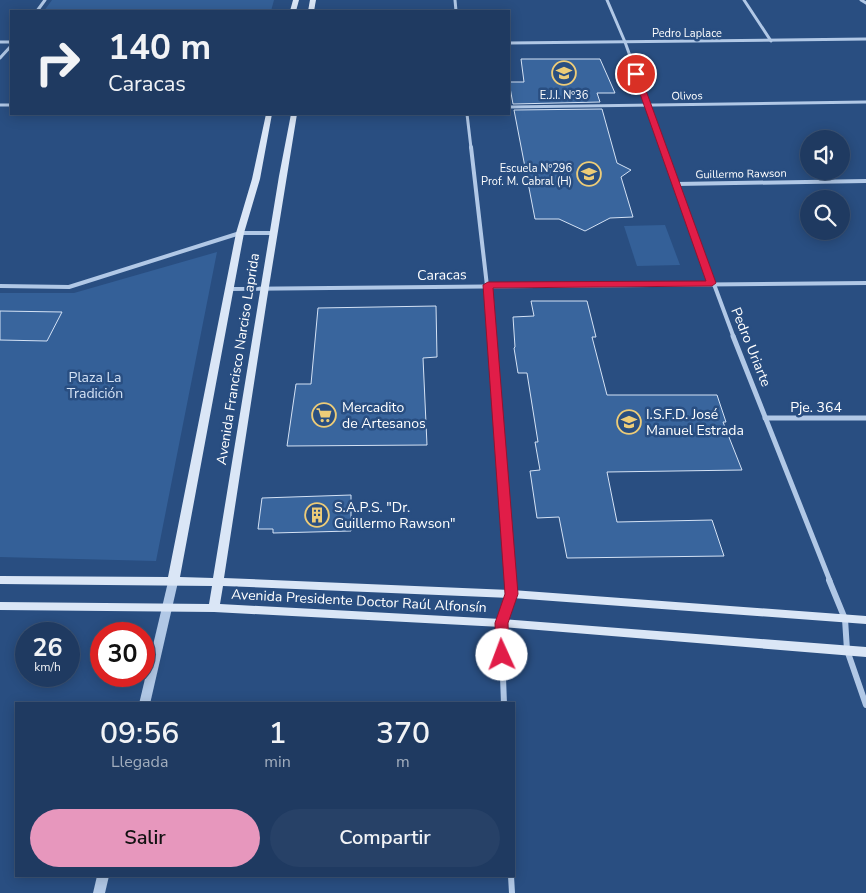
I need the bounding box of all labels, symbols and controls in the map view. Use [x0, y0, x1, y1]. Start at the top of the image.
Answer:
text: 140 m [108, 24, 211, 71]
street label: Pedro Laplace [652, 26, 722, 41]
icon: right [25, 30, 90, 95]
pin [615, 53, 657, 95]
school or university icon: E.J.I. Nº36 [551, 60, 577, 86]
icon: arrive [622, 60, 650, 88]
text: Caracas [108, 69, 186, 99]
place label: E.J.I. Nº36 [540, 88, 589, 103]
street label: Olivos [671, 88, 703, 104]
map controls [800, 130, 850, 240]
button: sound [800, 130, 850, 180]
place label: Escuela Nº296 Prof. M. Cabral (H) [481, 161, 572, 189]
school or university icon: Escuela Nº296 Prof. M. Cabral (H) [576, 161, 602, 187]
street label: Guillermo Rawson [695, 166, 787, 182]
button: search [800, 190, 850, 240]
street label: Avenida Francisco Narciso Laprida [212, 252, 264, 466]
street label: Caracas [417, 265, 467, 285]
street label: Pedro Uriarte [726, 304, 776, 390]
park label: Plaza La Tradición [67, 368, 123, 403]
place label: Mercadito de Artesanos [342, 398, 426, 433]
street label: Pje. 364 [790, 398, 842, 417]
supermarket icon: Mercadito de Artesanos [311, 402, 337, 428]
place label: I.S.F.D. José Manuel Estrada [646, 405, 744, 440]
school or university icon: I.S.F.D. José Manuel Estrada [616, 409, 642, 435]
place label: S.A.P.S. "Dr. Guillermo Rawson" [334, 498, 456, 533]
building icon: S.A.P.S. "Dr. Guillermo Rawson" [304, 502, 330, 528]
street label: Avenida Presidente Doctor Raúl Alfonsín [231, 585, 487, 617]
speed limit sign: 30 [90, 622, 155, 687]
position arrow [475, 628, 527, 680]
text: 26 [32, 631, 63, 665]
text: km/h [34, 659, 61, 675]
text: 09:56 [100, 713, 179, 754]
text: 1 [269, 713, 287, 754]
text: 370 [376, 713, 430, 754]
text: Llegada [111, 751, 168, 773]
text: min [264, 751, 291, 773]
text: m [396, 751, 410, 773]
button: Salir [30, 809, 260, 867]
button: Compartir [270, 809, 500, 867]

